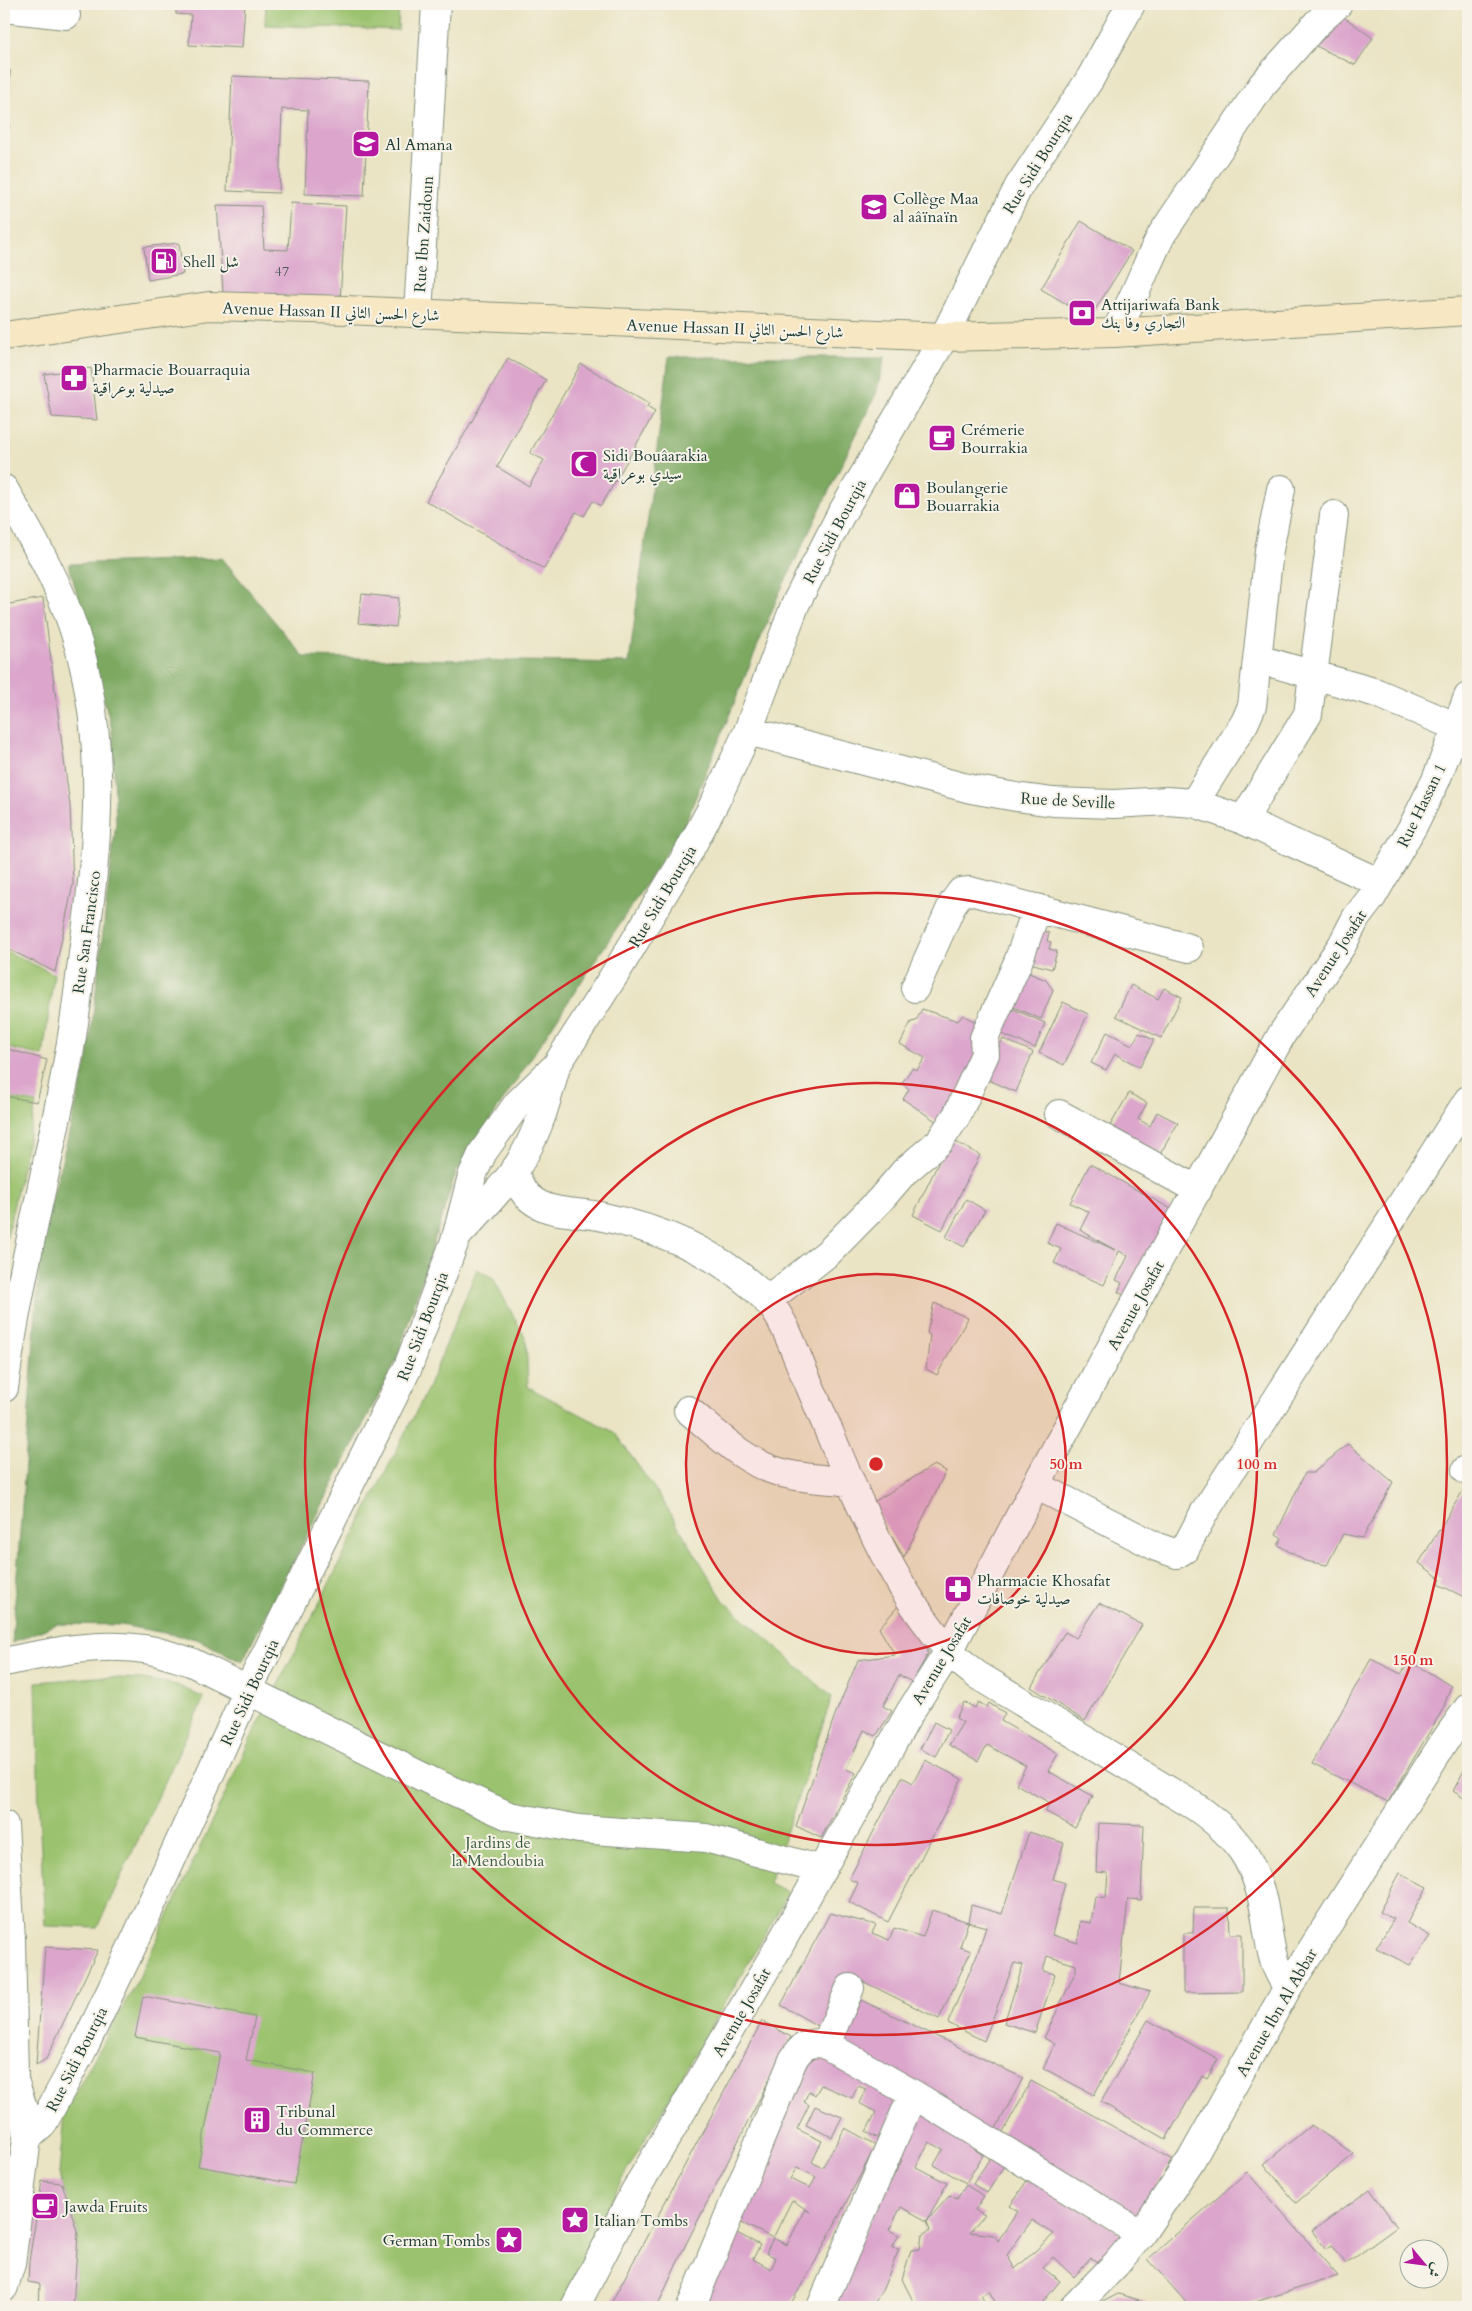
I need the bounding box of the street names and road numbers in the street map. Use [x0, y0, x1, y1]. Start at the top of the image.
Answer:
street label: Rue Sidi Bourqia [998, 109, 1078, 218]
street label: Rue Ibn Zaidoun [409, 175, 439, 293]
street label: Avenue Hassan II شارع الحسن الثاني [222, 297, 440, 329]
street label: Avenue Hassan II شارع الحسن الثاني [626, 314, 844, 346]
street label: Rue Sidi Bourqia [798, 475, 872, 588]
street label: Rue Hassan 1 [1392, 760, 1452, 851]
street label: Rue de Seville [1020, 788, 1116, 814]
street label: Rue Sidi Bourqia [624, 841, 702, 952]
street label: Rue San Francisco [67, 869, 107, 995]
street label: Avenue Josafat [1300, 906, 1372, 1001]
street label: Avenue Josafat [1102, 1257, 1170, 1354]
street label: Rue Sidi Bourqia [392, 1268, 454, 1384]
street label: Avenue Josafat [907, 1612, 977, 1709]
street label: Rue Sidi Bourqia [216, 1635, 284, 1749]
street label: Avenue Ibn Al Abbar [1231, 1944, 1323, 2081]
street label: Avenue Josafat [707, 1964, 776, 2061]
street label: Rue Sidi Bourqia [41, 2003, 113, 2116]

